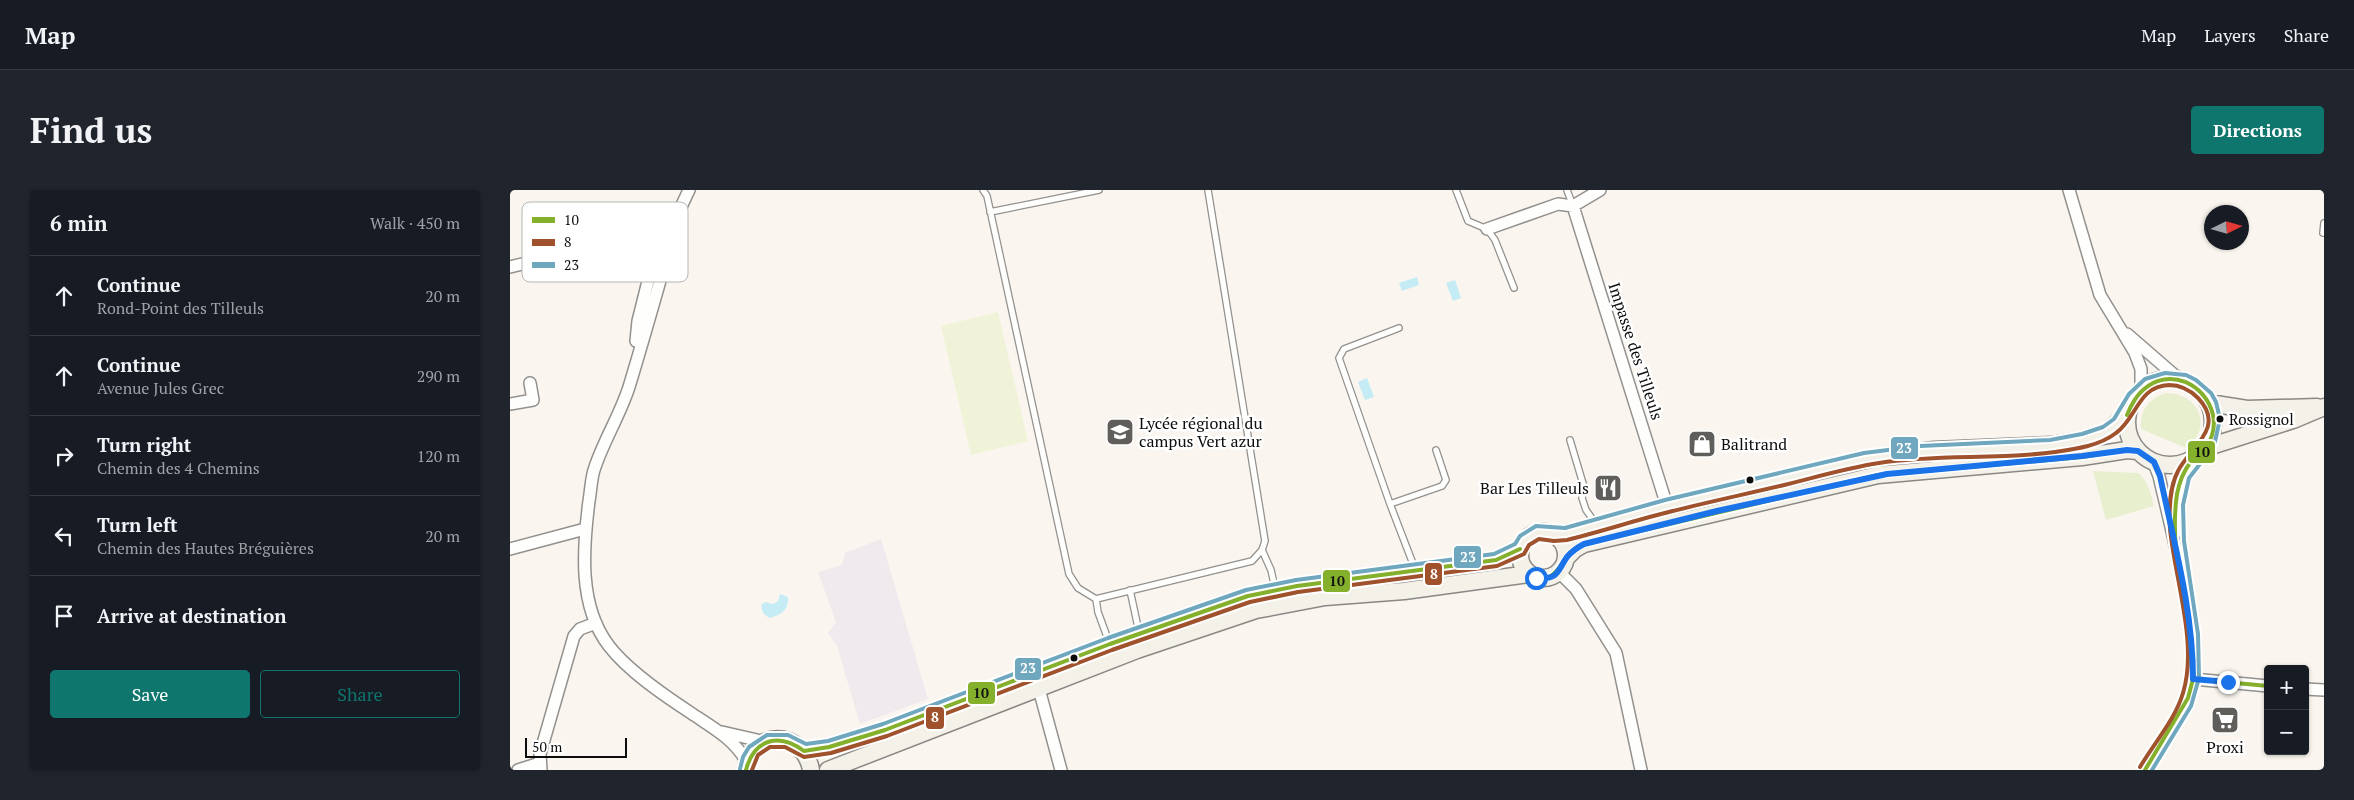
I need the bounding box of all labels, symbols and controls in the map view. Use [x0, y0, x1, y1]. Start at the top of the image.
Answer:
text: Map [25, 19, 75, 51]
text: Map [2141, 23, 2176, 47]
text: Layers [2204, 23, 2256, 47]
text: Share [2284, 23, 2329, 47]
button: Directions [2191, 106, 2324, 154]
text: Find us [30, 107, 152, 153]
legend [522, 202, 688, 282]
north arrow [2204, 205, 2249, 250]
text: 6 min [50, 209, 107, 237]
text: 10 [564, 210, 579, 229]
text: Walk · 450 m [370, 212, 460, 234]
text: 8 [564, 232, 571, 251]
text: 23 [564, 255, 579, 274]
text: Continue [97, 272, 181, 297]
street label: Impasse des Tilleuls [1603, 279, 1669, 423]
icon: ahead [50, 282, 78, 310]
text: 20 m [425, 285, 460, 307]
text: Rond-Point des Tilleuls [97, 297, 264, 319]
text: Continue [97, 352, 181, 377]
icon: ahead [50, 362, 78, 390]
text: 290 m [417, 365, 460, 387]
text: Avenue Jules Grec [97, 377, 224, 399]
place label: Rossignol [2229, 409, 2294, 429]
place label: Lycée régional du campus Vert azur [1139, 412, 1263, 452]
marker: Rossignol [2215, 414, 2225, 424]
school or university icon: Lycée régional du campus Vert azur [1105, 417, 1135, 447]
shop icon: Balitrand [1687, 429, 1717, 459]
text: Turn right [97, 432, 191, 457]
place label: Balitrand [1721, 433, 1787, 455]
line badge: 23 [1890, 436, 1919, 460]
text: 23 [1896, 438, 1912, 457]
line badge: 10 [2187, 440, 2216, 464]
icon: right [50, 442, 78, 470]
text: 10 [2194, 442, 2210, 461]
text: 120 m [417, 445, 460, 467]
text: Chemin des 4 Chemins [97, 457, 260, 479]
restaurant icon: Bar Les Tilleuls [1593, 473, 1623, 503]
unlabelled marker [1745, 475, 1755, 485]
place label: Bar Les Tilleuls [1480, 477, 1589, 499]
text: Turn left [97, 512, 178, 537]
icon: left [50, 522, 78, 550]
text: 20 m [425, 525, 460, 547]
text: Chemin des Hautes Bréguières [97, 537, 314, 559]
line badge: 23 [1453, 545, 1482, 569]
text: 23 [1460, 547, 1476, 566]
line badge: 8 [1424, 562, 1443, 586]
text: 8 [1430, 564, 1438, 583]
route start [1525, 567, 1548, 590]
line badge: 10 [1322, 569, 1351, 593]
text: 10 [1329, 571, 1345, 590]
icon: arrive [50, 602, 78, 630]
text: Arrive at destination [97, 603, 286, 628]
unlabelled marker [1069, 653, 1079, 663]
line badge: 23 [1014, 657, 1042, 681]
text: 23 [1020, 658, 1036, 677]
map controls [2264, 665, 2309, 755]
button: + [2264, 665, 2309, 710]
button: Save [50, 670, 250, 718]
button: Share [260, 670, 460, 718]
route end [2217, 671, 2240, 694]
line badge: 10 [967, 681, 996, 705]
text: 10 [973, 683, 989, 702]
supermarket icon: Proxi [2210, 705, 2240, 735]
line badge: 8 [925, 706, 945, 730]
text: 8 [931, 707, 939, 726]
button: − [2264, 710, 2309, 755]
scale bar [525, 735, 628, 758]
place label: Proxi [2206, 736, 2244, 758]
text: 50 m [532, 737, 562, 756]

